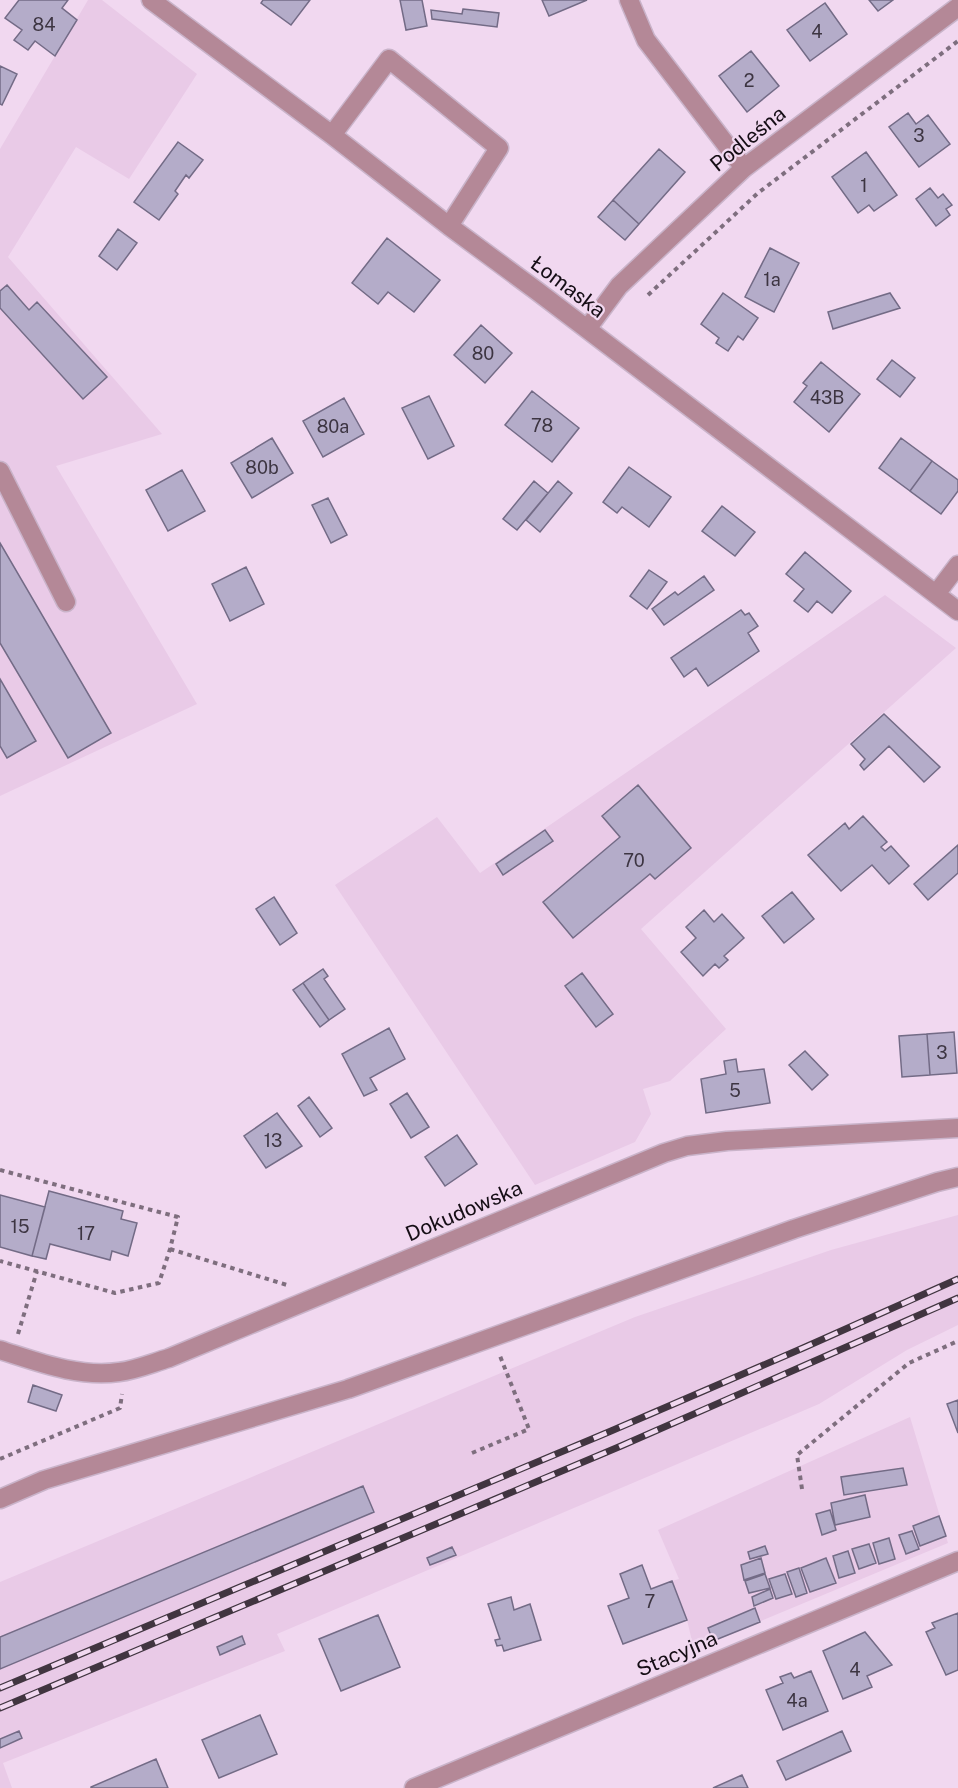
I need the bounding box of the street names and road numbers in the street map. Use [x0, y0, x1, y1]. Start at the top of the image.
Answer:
street label: Podleśna [705, 101, 790, 177]
street label: Łomaska [526, 250, 611, 323]
street label: Dokudowska [402, 1175, 526, 1246]
street label: Stacyjna [633, 1625, 721, 1682]

